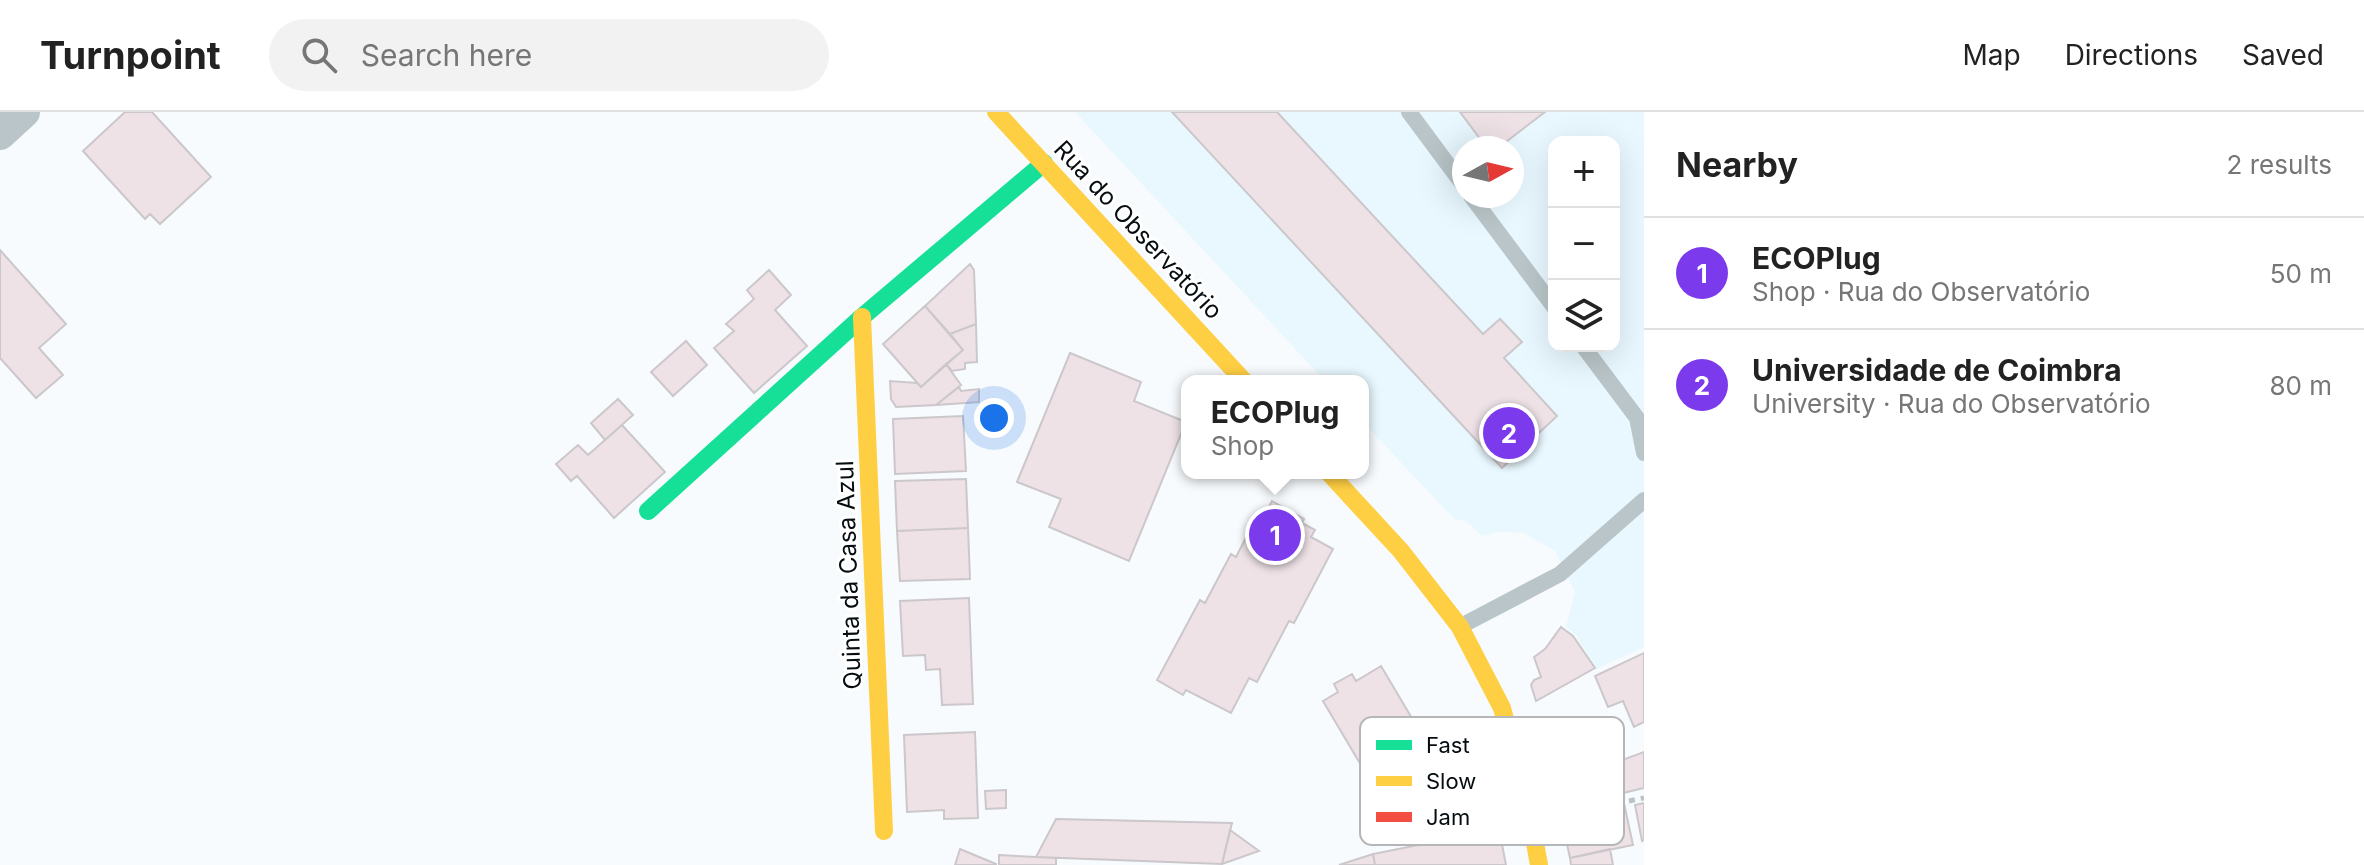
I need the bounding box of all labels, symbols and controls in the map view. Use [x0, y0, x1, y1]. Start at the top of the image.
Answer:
search box [269, 19, 829, 91]
text: Turnpoint [40, 32, 221, 78]
icon: search [297, 33, 341, 77]
text: Search here [361, 37, 532, 73]
text: Map [1962, 38, 2021, 72]
text: Directions [2065, 38, 2198, 72]
text: Saved [2242, 38, 2324, 72]
street label: Rua do Observatório [1048, 134, 1229, 325]
north arrow [1452, 136, 1524, 208]
map controls [1548, 136, 1620, 352]
button: + [1548, 136, 1620, 208]
text: Nearby [1676, 144, 1798, 185]
text: 2 results [2227, 149, 2332, 180]
button: − [1548, 208, 1620, 280]
text: ECOPlug [1752, 240, 1881, 276]
text: 1 [1696, 258, 1708, 289]
text: 50 m [2270, 258, 2332, 289]
text: Shop · Rua do Observatório [1752, 276, 2090, 307]
button: layers [1548, 280, 1620, 352]
text: Universidade de Coimbra [1752, 352, 2122, 388]
text: 2 [1694, 370, 1710, 401]
text: 80 m [2269, 370, 2332, 401]
popup [1181, 375, 1369, 479]
text: University · Rua do Observatório [1752, 388, 2151, 419]
text: ECOPlug [1211, 394, 1339, 430]
your location [974, 398, 1014, 438]
pin: 2 [1483, 403, 1535, 463]
text: Shop [1211, 430, 1274, 461]
street label: Quinta da Casa Azul [830, 460, 867, 690]
pin: 1 [1249, 505, 1301, 565]
legend [1360, 717, 1624, 845]
text: Fast [1426, 732, 1470, 758]
text: Slow [1426, 768, 1476, 794]
text: Jam [1426, 804, 1470, 830]

